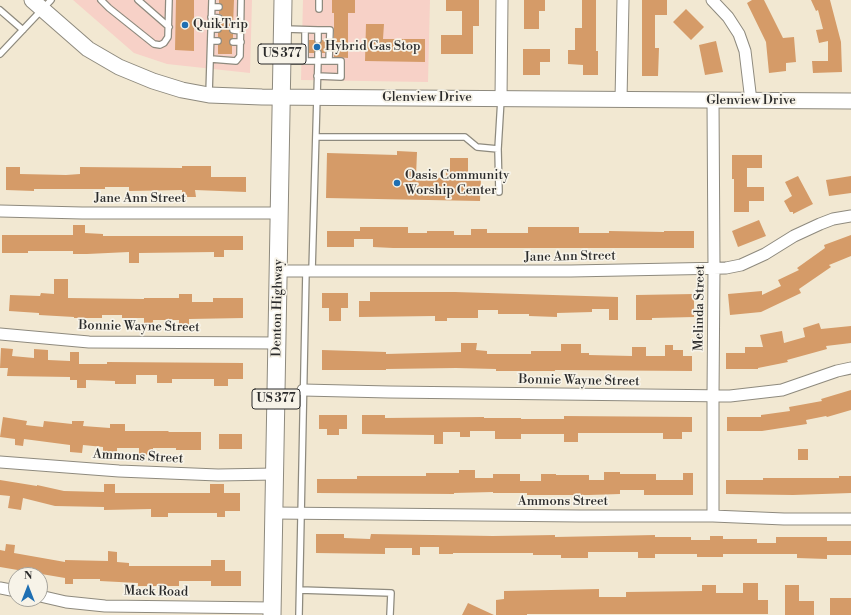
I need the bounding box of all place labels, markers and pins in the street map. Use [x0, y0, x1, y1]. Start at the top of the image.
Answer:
place label: QuikTrip [193, 17, 248, 33]
marker: QuikTrip [180, 20, 190, 30]
place label: Hybrid Gas Stop [325, 39, 420, 55]
marker: Hybrid Gas Stop [312, 42, 322, 52]
place label: Oasis Community Worship Center [405, 168, 509, 199]
marker: Oasis Community Worship Center [392, 178, 402, 188]

